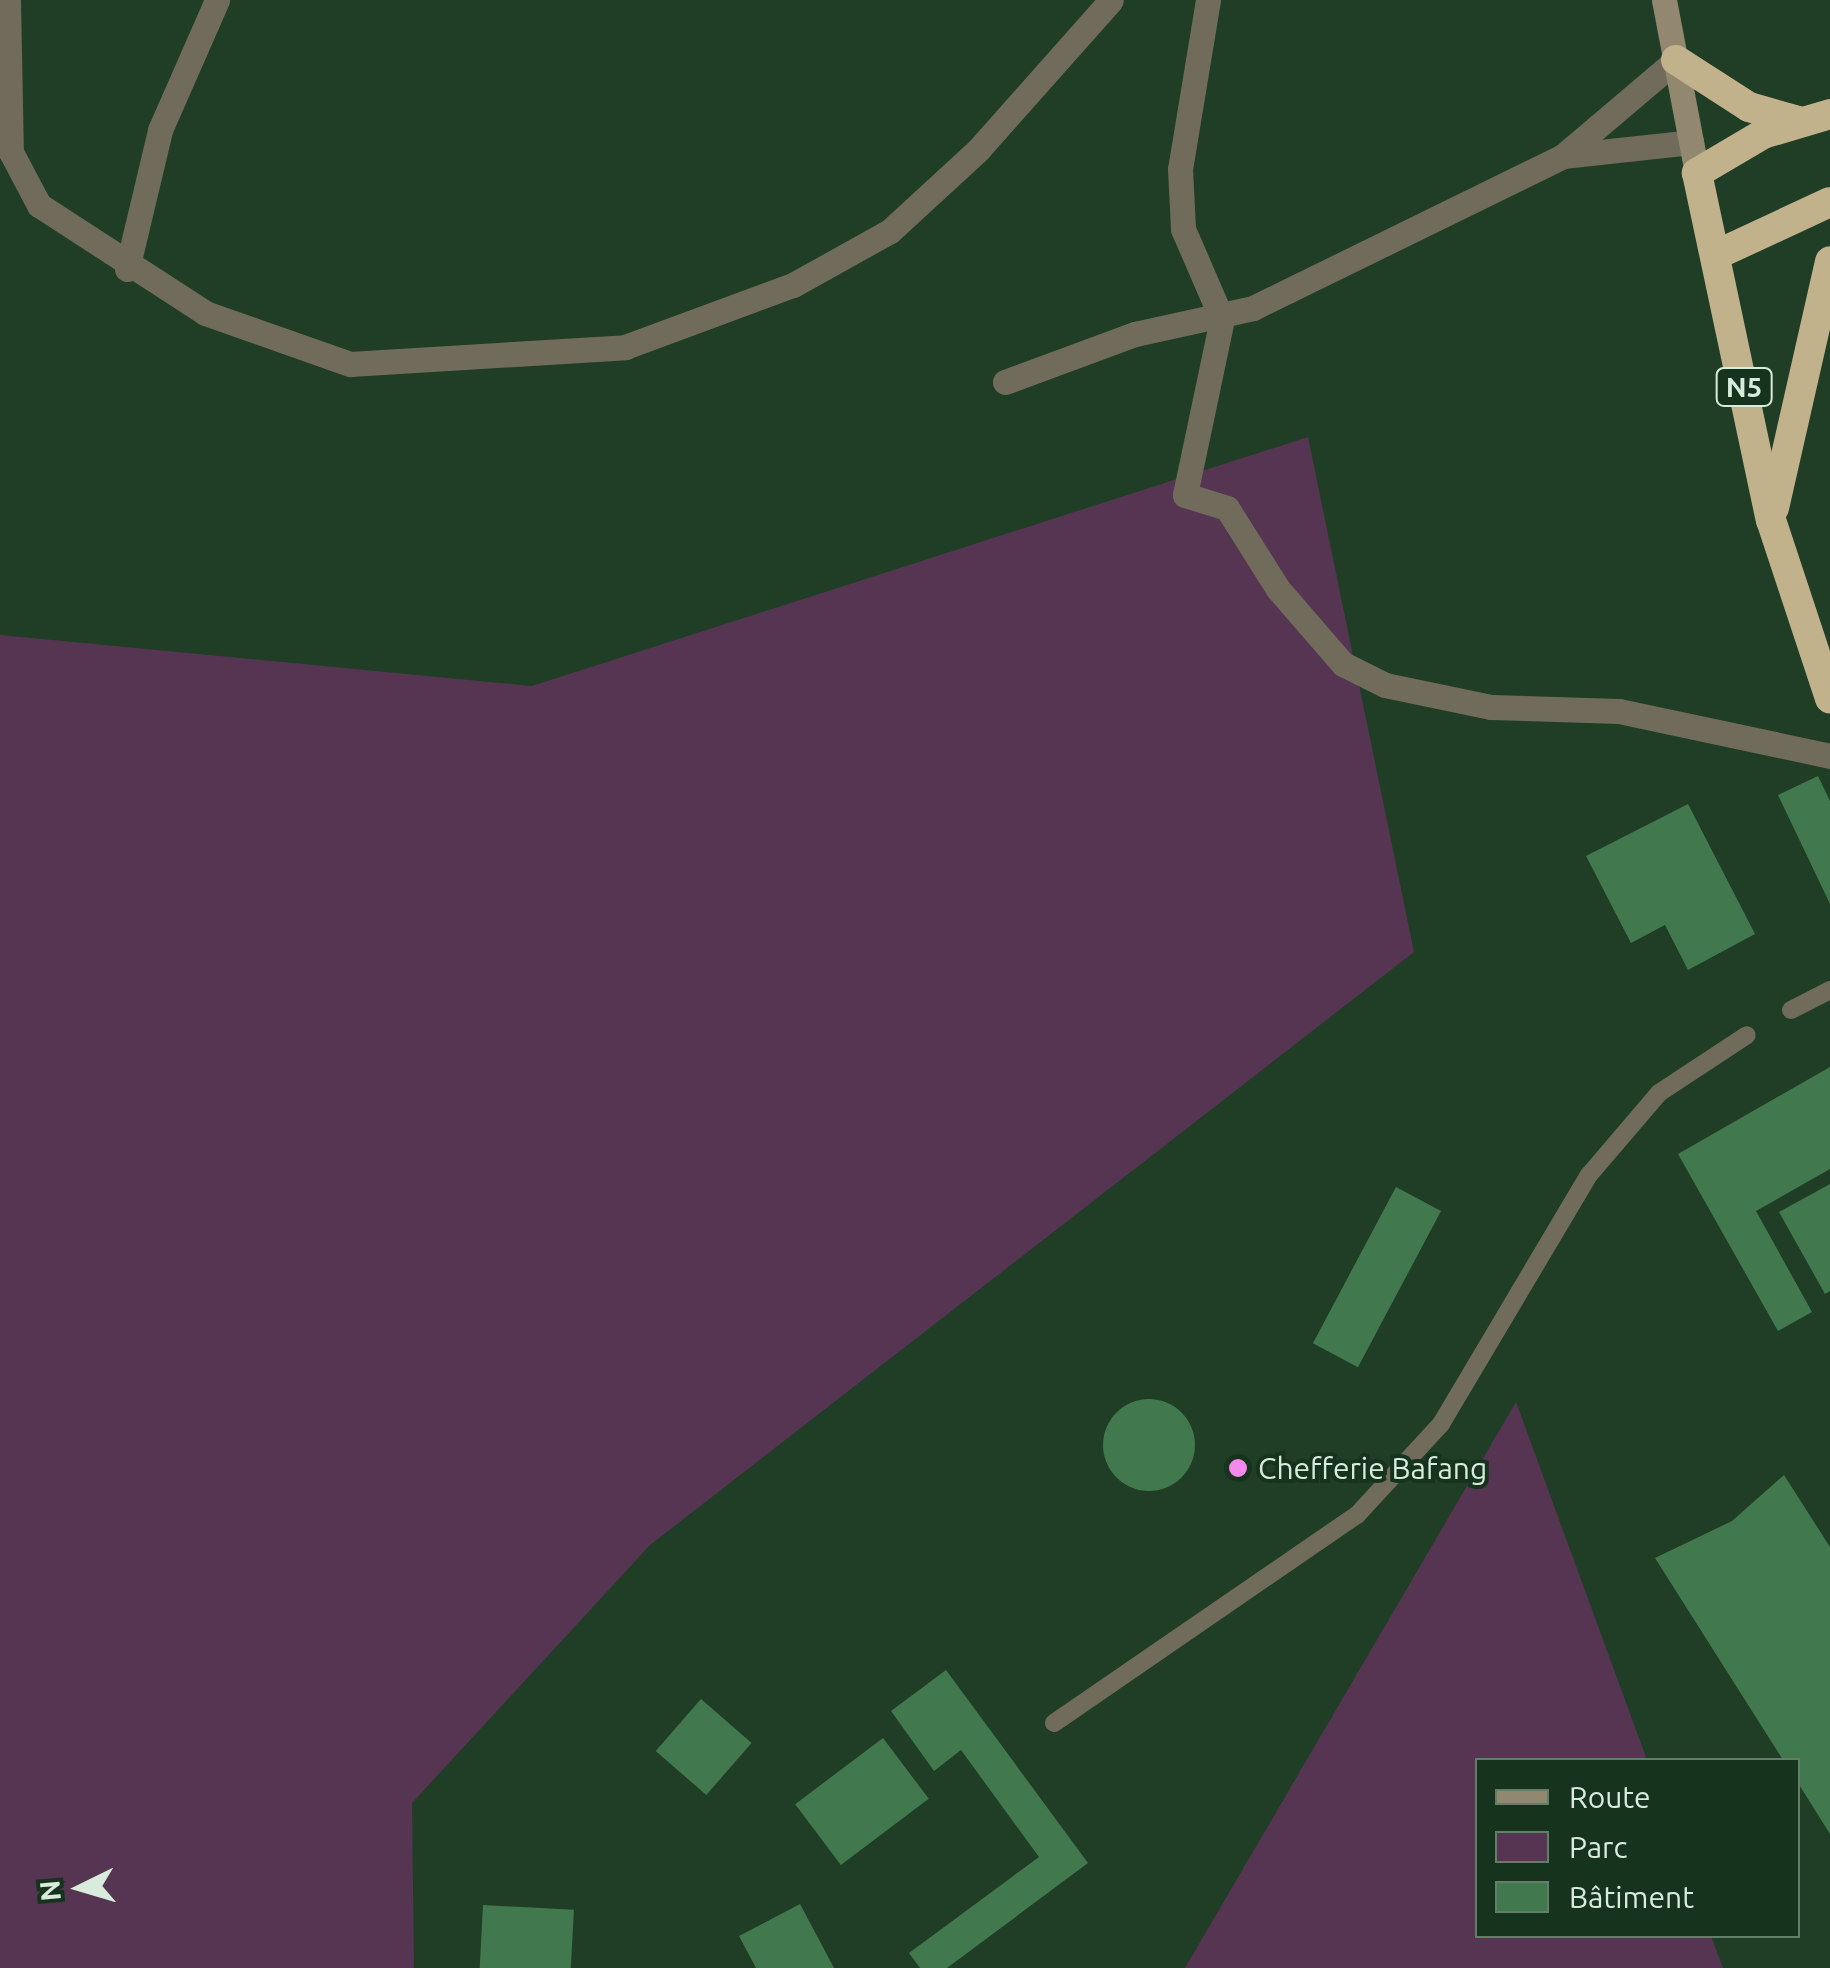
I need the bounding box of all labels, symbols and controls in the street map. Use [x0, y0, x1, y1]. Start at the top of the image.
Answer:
road number: N5 [1714, 364, 1774, 410]
place label: Chefferie Bafang [1258, 1450, 1487, 1486]
marker: Chefferie Bafang [1227, 1457, 1249, 1479]
legend [1475, 1758, 1800, 1938]
text: Route [1569, 1780, 1651, 1814]
text: Parc [1569, 1830, 1627, 1864]
north arrow [30, 1838, 130, 1938]
text: N [33, 1879, 66, 1902]
text: Bâtiment [1569, 1880, 1694, 1914]

